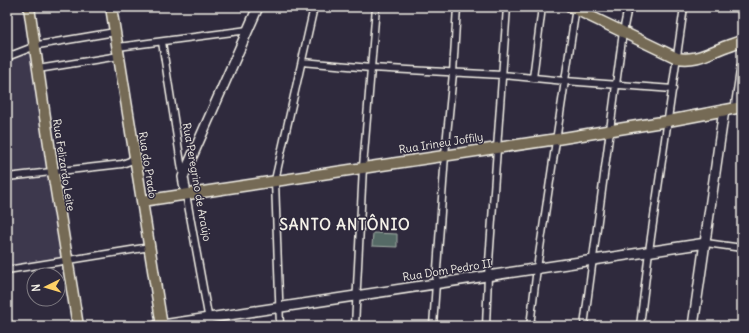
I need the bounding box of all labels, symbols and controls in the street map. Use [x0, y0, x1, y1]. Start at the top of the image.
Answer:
street label: Rua Felizardo Leite [50, 118, 78, 212]
street label: Rua Peregrino de Araújo [180, 122, 214, 242]
street label: Rua Irineu Joffily [398, 129, 484, 157]
street label: Rua do Prado [136, 131, 160, 199]
district label: SANTO ANTÔNIO [279, 213, 411, 234]
street label: Rua Dom Pedro II [402, 256, 493, 284]
north arrow [26, 267, 66, 307]
text: N [29, 283, 43, 292]

